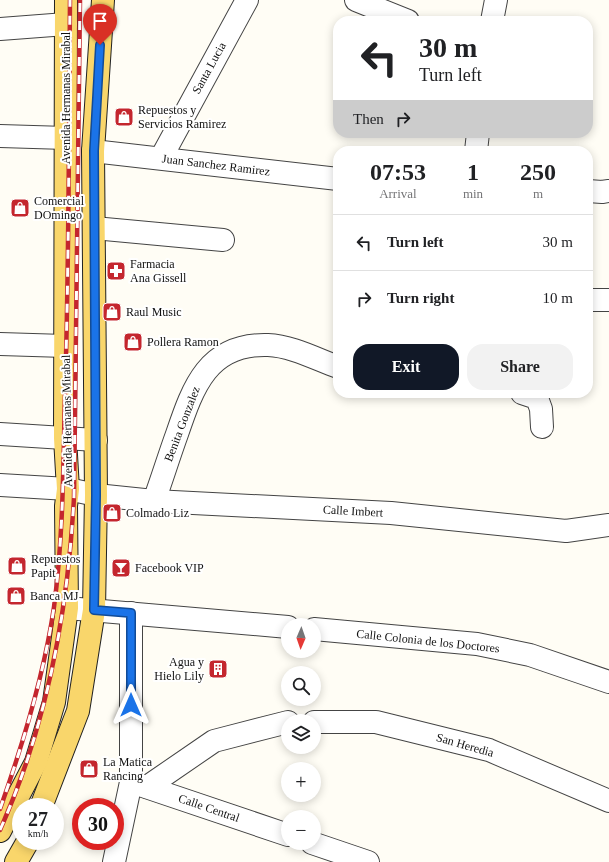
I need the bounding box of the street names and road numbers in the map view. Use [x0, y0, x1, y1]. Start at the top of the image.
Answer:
street label: Avenida Hermanas Mirabal [59, 31, 73, 164]
street label: Santa Lucia [189, 39, 229, 96]
street label: Juan Sanchez Ramirez [161, 151, 271, 179]
street label: Avenida Hermanas Mirabal [59, 354, 75, 487]
street label: Benita Gonzalez [161, 384, 203, 464]
street label: Calle Imbert [323, 502, 384, 520]
street label: Calle Colonia de los Doctores [356, 627, 501, 656]
street label: San Heredia [435, 730, 496, 760]
street label: Calle Central [177, 791, 242, 825]

